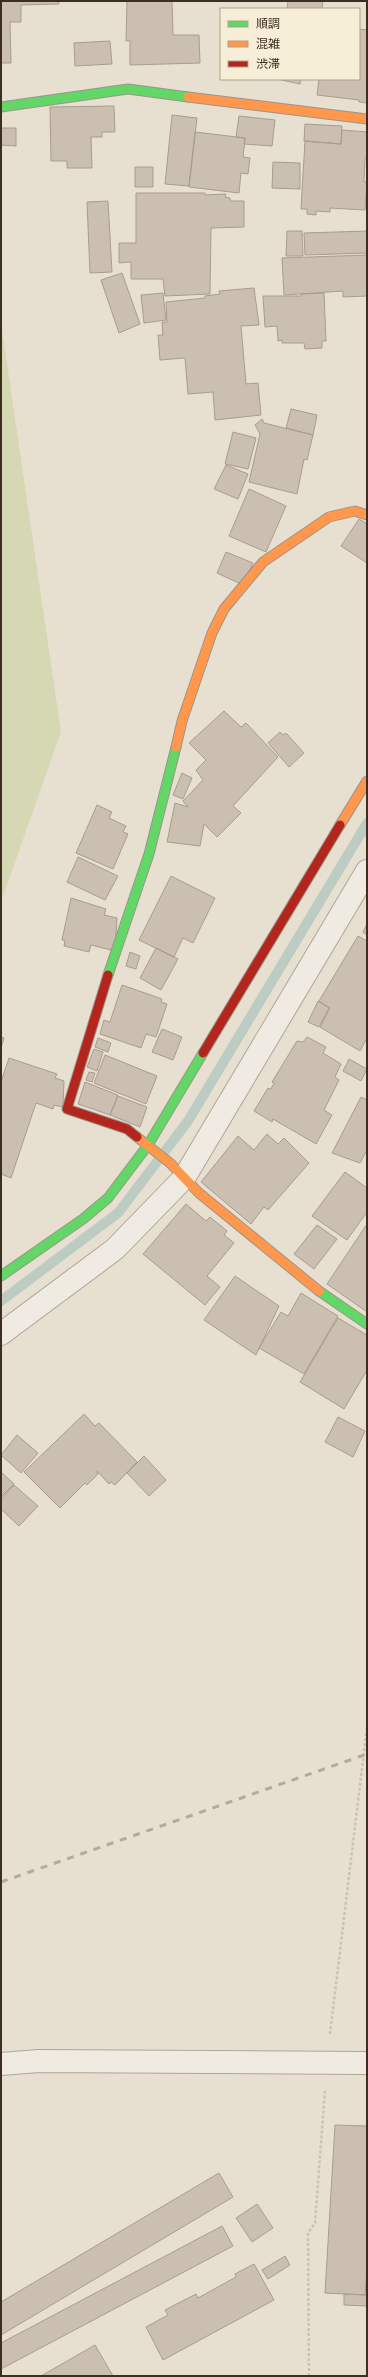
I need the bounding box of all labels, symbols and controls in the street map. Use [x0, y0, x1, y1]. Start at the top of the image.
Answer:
legend [220, 8, 360, 80]
text: 順調 [256, 17, 280, 31]
text: 混雑 [256, 37, 280, 51]
text: 渋滞 [256, 57, 280, 71]

